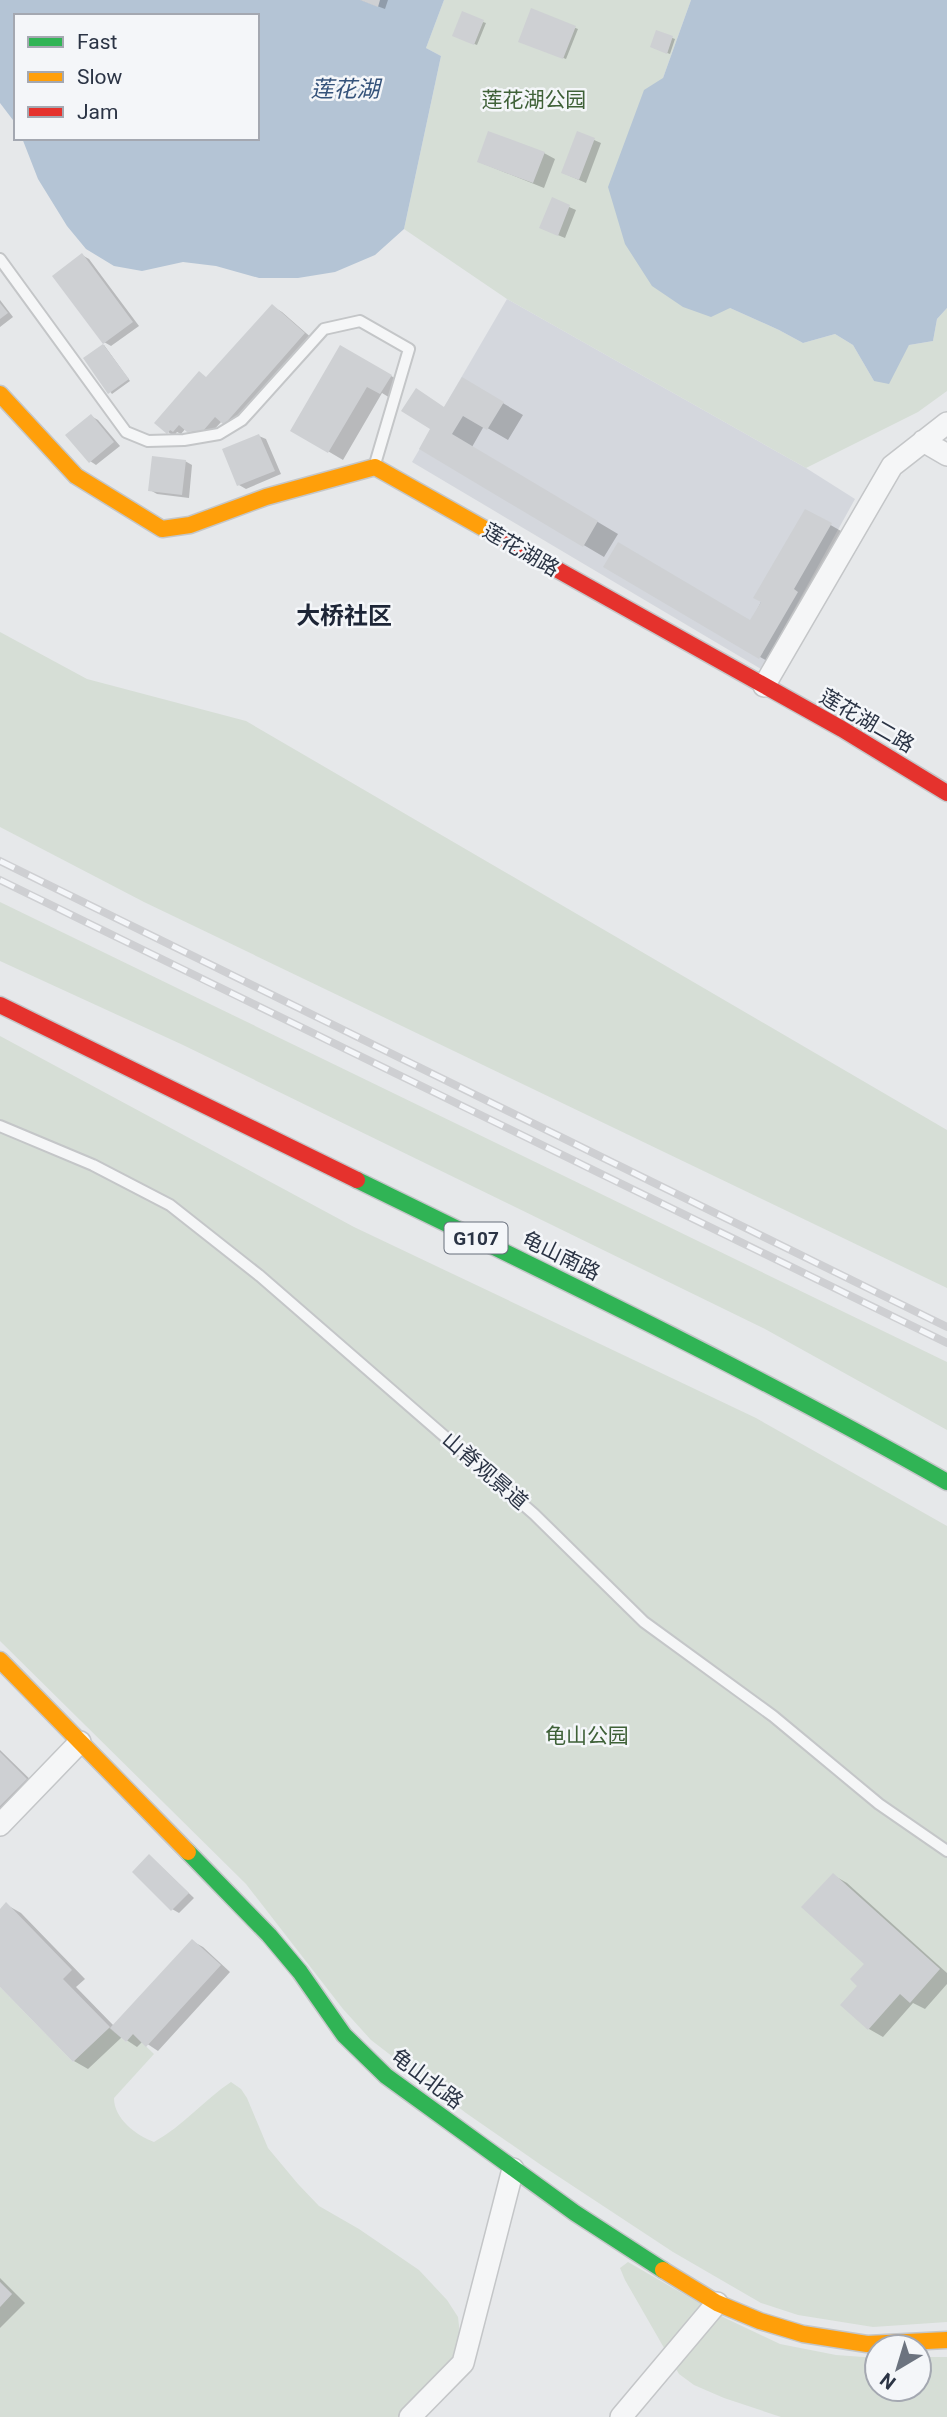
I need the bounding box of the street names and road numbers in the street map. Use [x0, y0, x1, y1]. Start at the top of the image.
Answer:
street label: 莲花湖路 [479, 519, 563, 581]
street label: 莲花湖二路 [816, 684, 918, 758]
road number: G107 [444, 1222, 508, 1254]
street label: 龟山南路 [518, 1227, 604, 1285]
street label: 山脊观景道 [438, 1428, 532, 1514]
street label: 龟山北路 [386, 2044, 468, 2114]

